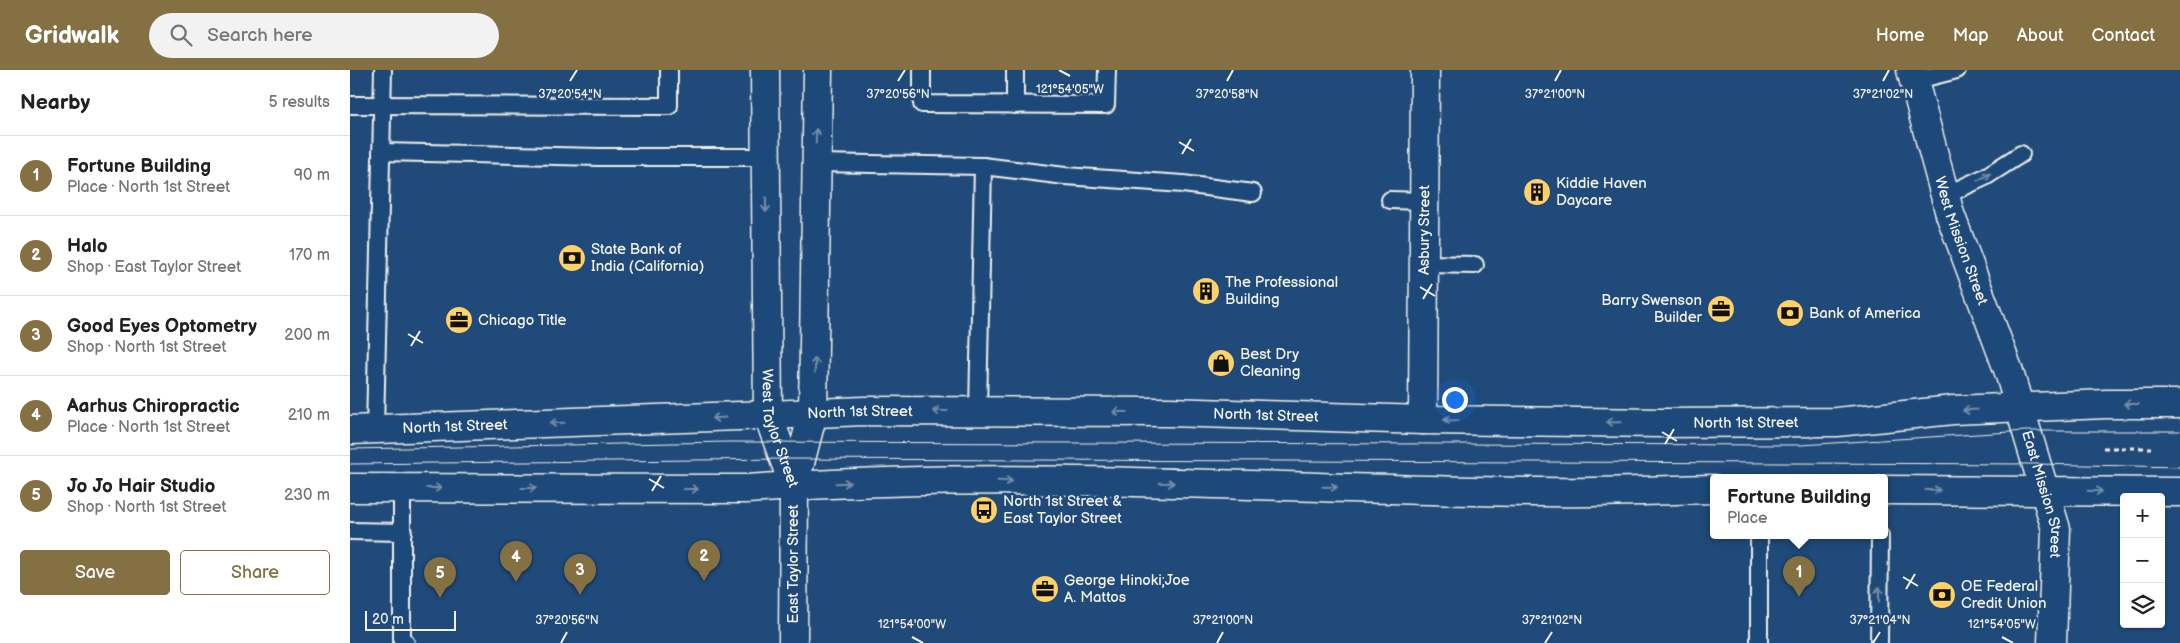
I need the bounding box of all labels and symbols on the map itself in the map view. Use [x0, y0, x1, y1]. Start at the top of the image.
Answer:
text: 121°54'05"W [1036, 82, 1104, 97]
text: 37°20'54"N [538, 87, 602, 102]
text: 37°20'56"N [866, 87, 930, 102]
text: 37°20'58"N [1195, 87, 1259, 102]
text: 37°21'00"N [1525, 87, 1585, 102]
text: 37°21'02"N [1853, 87, 1913, 102]
one-way arrow [812, 128, 821, 144]
one-way arrow [1976, 172, 1991, 181]
place label: Kiddie Haven Daycare [1556, 174, 1647, 210]
street label: West Mission Street [1931, 174, 1993, 308]
building icon: Kiddie Haven Daycare [1522, 177, 1552, 207]
street label: Asbury Street [1414, 185, 1434, 275]
one-way arrow [761, 197, 771, 213]
place label: State Bank of India (California) [591, 240, 704, 276]
bank icon: State Bank of India (California) [557, 243, 587, 273]
place label: The Professional Building [1225, 273, 1338, 309]
building icon: The Professional Building [1191, 276, 1221, 306]
place label: Barry Swenson Builder [1601, 291, 1703, 327]
office icon: Barry Swenson Builder [1706, 294, 1736, 324]
bank icon: Bank of America [1775, 298, 1805, 328]
place label: Bank of America [1809, 304, 1921, 323]
office icon: Chicago Title [444, 305, 474, 335]
place label: Chicago Title [478, 311, 567, 330]
place label: Best Dry Cleaning [1240, 345, 1300, 381]
shop icon: Best Dry Cleaning [1206, 348, 1236, 378]
one-way arrow [810, 357, 820, 373]
street label: West Taylor Street [758, 369, 803, 490]
your location [1442, 387, 1468, 413]
one-way arrow [2124, 399, 2140, 409]
street label: North 1st Street [807, 401, 913, 423]
street label: North 1st Street [1213, 404, 1319, 426]
one-way arrow [1963, 405, 1979, 414]
one-way arrow [933, 406, 949, 416]
one-way arrow [1113, 407, 1129, 417]
one-way arrow [711, 413, 727, 422]
street label: North 1st Street [1693, 413, 1799, 432]
street label: North 1st Street [402, 415, 508, 438]
one-way arrow [1443, 415, 1460, 425]
one-way arrow [1606, 417, 1622, 427]
one-way arrow [549, 419, 565, 428]
street label: East Mission Street [2018, 428, 2066, 559]
one-way arrow [996, 476, 1013, 486]
one-way arrow [1159, 478, 1175, 488]
one-way arrow [834, 479, 850, 488]
one-way arrow [1322, 482, 1338, 492]
one-way arrow [425, 483, 441, 493]
one-way arrow [520, 483, 536, 493]
one-way arrow [682, 484, 699, 494]
one-way arrow [1924, 485, 1940, 495]
one-way arrow [2086, 486, 2103, 496]
place label: North 1st Street & East Taylor Street [1003, 492, 1122, 528]
bus stop icon: North 1st Street & East Taylor Street [969, 495, 999, 525]
street label: East Taylor Street [784, 504, 803, 623]
pin: 2 [688, 540, 720, 581]
pin: 4 [500, 541, 532, 582]
pin: 3 [564, 554, 596, 595]
pin: 1 [1783, 556, 1815, 597]
pin: 5 [424, 557, 456, 598]
place label: George Hinoki;Joe A. Mattos [1064, 571, 1190, 607]
office icon: George Hinoki;Joe A. Mattos [1030, 574, 1060, 604]
place label: OE Federal Credit Union [1961, 577, 2046, 613]
bank icon: OE Federal Credit Union [1927, 580, 1957, 610]
one-way arrow [1874, 587, 1884, 603]
scale bar [365, 608, 456, 631]
text: 37°20'56"N [535, 613, 599, 628]
text: 37°21'00"N [1193, 613, 1253, 628]
text: 37°21'02"N [1522, 613, 1582, 628]
text: 37°21'04"N [1850, 613, 1910, 628]
text: 121°54'00"W [878, 617, 946, 632]
text: 121°54'05"W [1968, 617, 2036, 632]

